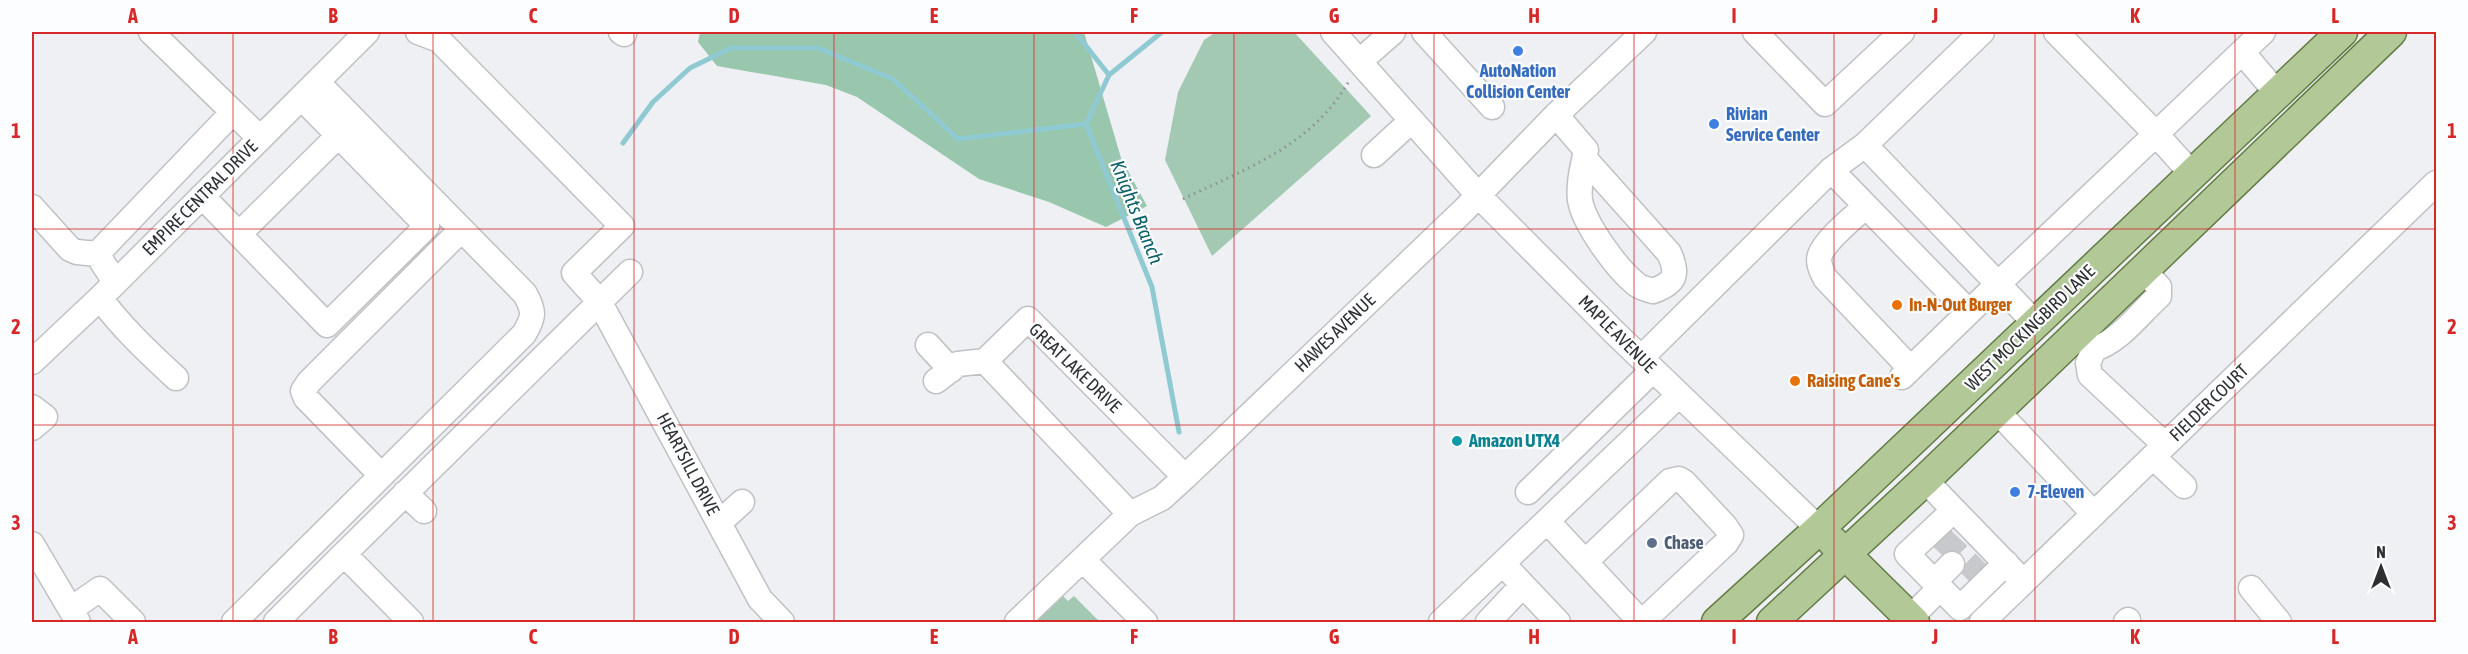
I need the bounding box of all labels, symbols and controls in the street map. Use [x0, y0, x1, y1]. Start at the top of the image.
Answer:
text: A [127, 4, 138, 27]
text: B [328, 4, 338, 27]
text: C [529, 4, 538, 27]
text: D [728, 4, 740, 27]
text: E [930, 4, 939, 27]
text: F [1130, 4, 1138, 27]
text: G [1329, 4, 1340, 27]
text: H [1528, 4, 1540, 27]
text: I [1731, 4, 1737, 27]
text: J [1931, 4, 1938, 27]
text: K [2130, 4, 2140, 27]
text: L [2331, 4, 2339, 27]
marker: AutoNation Collision Center [1511, 44, 1525, 58]
place label: AutoNation Collision Center [1466, 60, 1571, 102]
place label: Rivian Service Center [1726, 103, 1820, 145]
marker: Rivian Service Center [1707, 117, 1721, 131]
text: 1 [11, 119, 21, 142]
text: 1 [2447, 119, 2457, 142]
street label: EMPIRE CENTRAL DRIVE [138, 136, 262, 260]
water label: Knights Branch [1106, 157, 1169, 267]
street label: WEST MOCKINGBIRD LANE [1961, 260, 2099, 395]
street label: HAWES AVENUE [1290, 289, 1379, 376]
street label: MAPLE AVENUE [1574, 291, 1661, 377]
place label: In-N-Out Burger [1909, 294, 2012, 315]
marker: In-N-Out Burger [1890, 298, 1904, 312]
text: 2 [11, 315, 21, 338]
text: 2 [2447, 315, 2457, 338]
street label: GREAT LAKE DRIVE [1025, 319, 1126, 417]
street label: FIELDER COURT [2165, 360, 2253, 445]
place label: Raising Cane's [1807, 370, 1901, 391]
marker: Raising Cane's [1788, 374, 1802, 388]
street label: HEARTSILL DRIVE [653, 409, 724, 519]
place label: Amazon UTX4 [1468, 430, 1560, 451]
marker: Amazon UTX4 [1450, 434, 1464, 448]
place label: 7-Eleven [2027, 481, 2085, 502]
marker: 7-Eleven [2008, 485, 2022, 499]
text: 3 [11, 511, 21, 534]
text: 3 [2447, 511, 2457, 534]
place label: Chase [1664, 532, 1704, 553]
marker: Chase [1645, 536, 1659, 550]
north arrow [2351, 537, 2411, 597]
text: N [2376, 543, 2386, 561]
text: A [127, 625, 138, 648]
text: B [328, 625, 338, 648]
text: C [529, 625, 538, 648]
text: D [728, 625, 740, 648]
text: E [930, 625, 939, 648]
text: F [1130, 625, 1138, 648]
text: G [1329, 625, 1340, 648]
text: H [1528, 625, 1540, 648]
text: I [1731, 625, 1737, 648]
text: J [1931, 625, 1938, 648]
text: K [2130, 625, 2140, 648]
text: L [2331, 625, 2339, 648]

